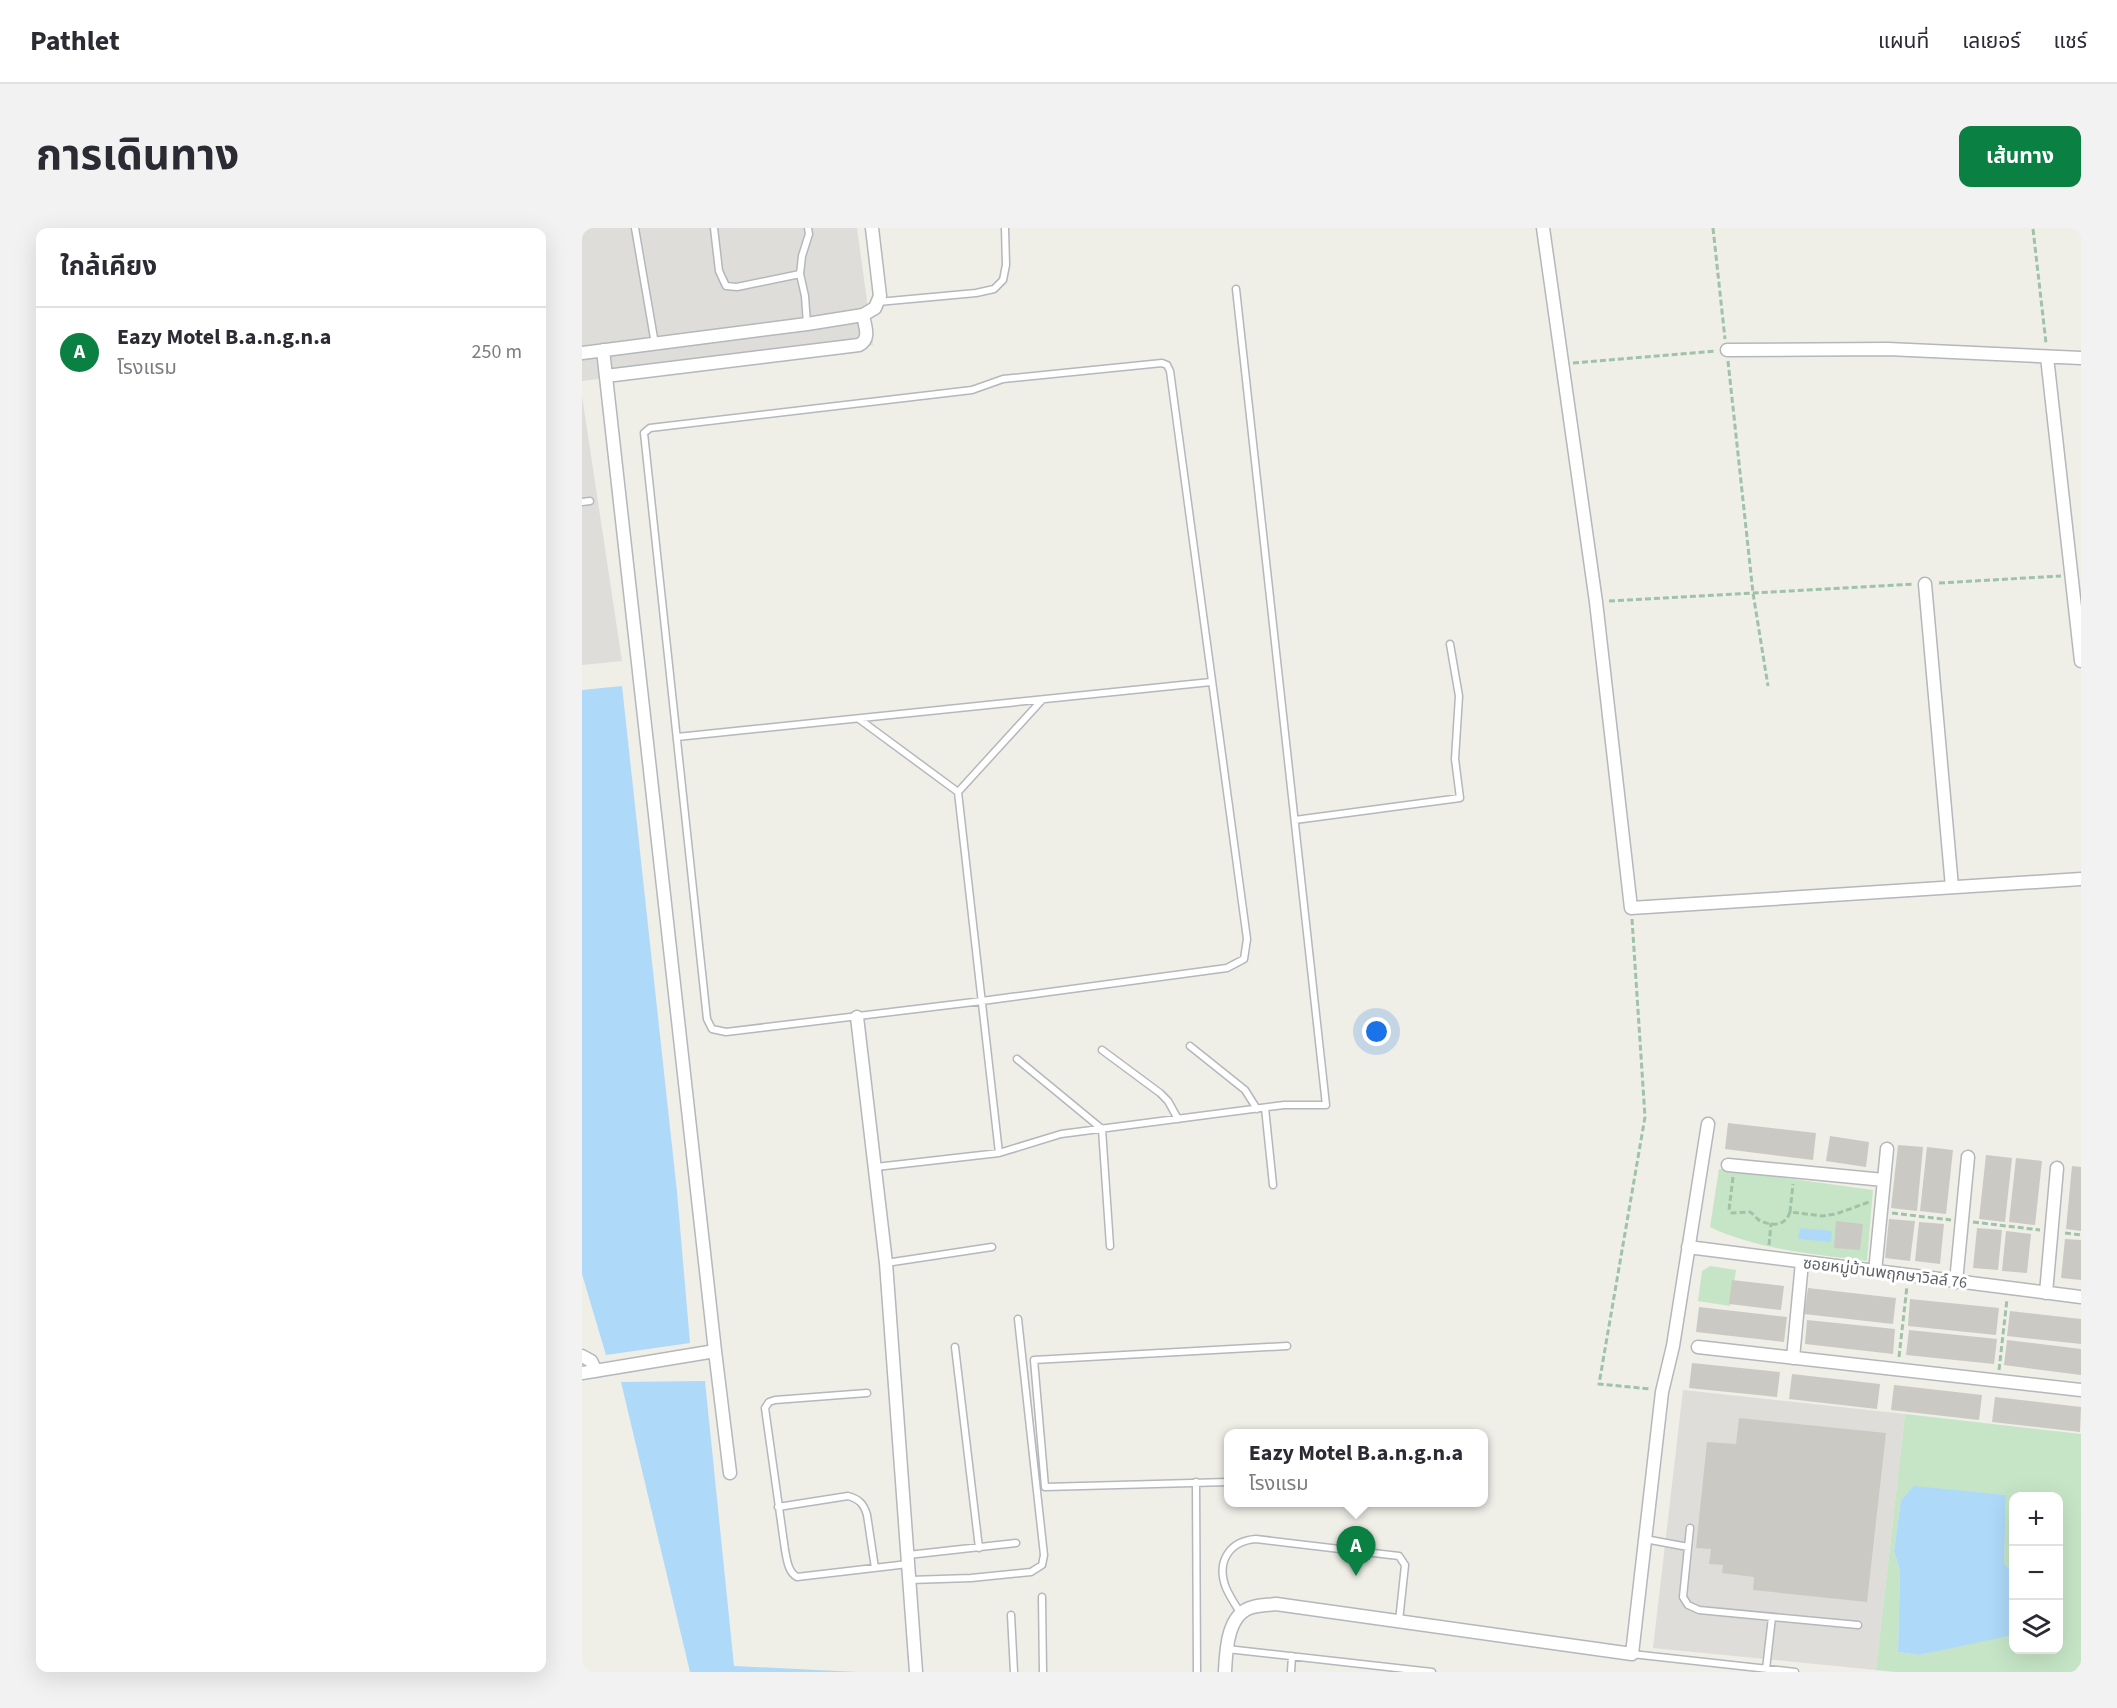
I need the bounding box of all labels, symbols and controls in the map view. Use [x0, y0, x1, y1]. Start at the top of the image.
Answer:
text: Pathlet [30, 21, 120, 61]
text: แผนที่ [1878, 26, 1929, 56]
text: เลเยอร์ [1962, 26, 2021, 56]
text: แชร์ [2054, 26, 2087, 56]
text: การเดินทาง [36, 126, 239, 186]
button: เส้นทาง [1959, 126, 2081, 187]
text: ใกล้เคียง [60, 248, 157, 285]
text: Eazy Motel B.a.n.g.n.a [117, 321, 331, 353]
text: A [74, 338, 85, 366]
text: 250 m [472, 338, 522, 366]
text: โรงแรม [117, 354, 177, 382]
your location [1362, 1017, 1391, 1046]
street label: ซอยหมู่บ้านพฤกษาวิลล์ 76 [1802, 1252, 1968, 1294]
popup [1224, 1429, 1488, 1507]
text: Eazy Motel B.a.n.g.n.a [1249, 1437, 1463, 1469]
text: โรงแรม [1249, 1470, 1308, 1498]
map controls [2009, 1492, 2063, 1654]
button: + [2009, 1492, 2063, 1546]
pin: A [1336, 1526, 1376, 1576]
button: − [2009, 1546, 2063, 1600]
button: layers [2009, 1600, 2063, 1654]

